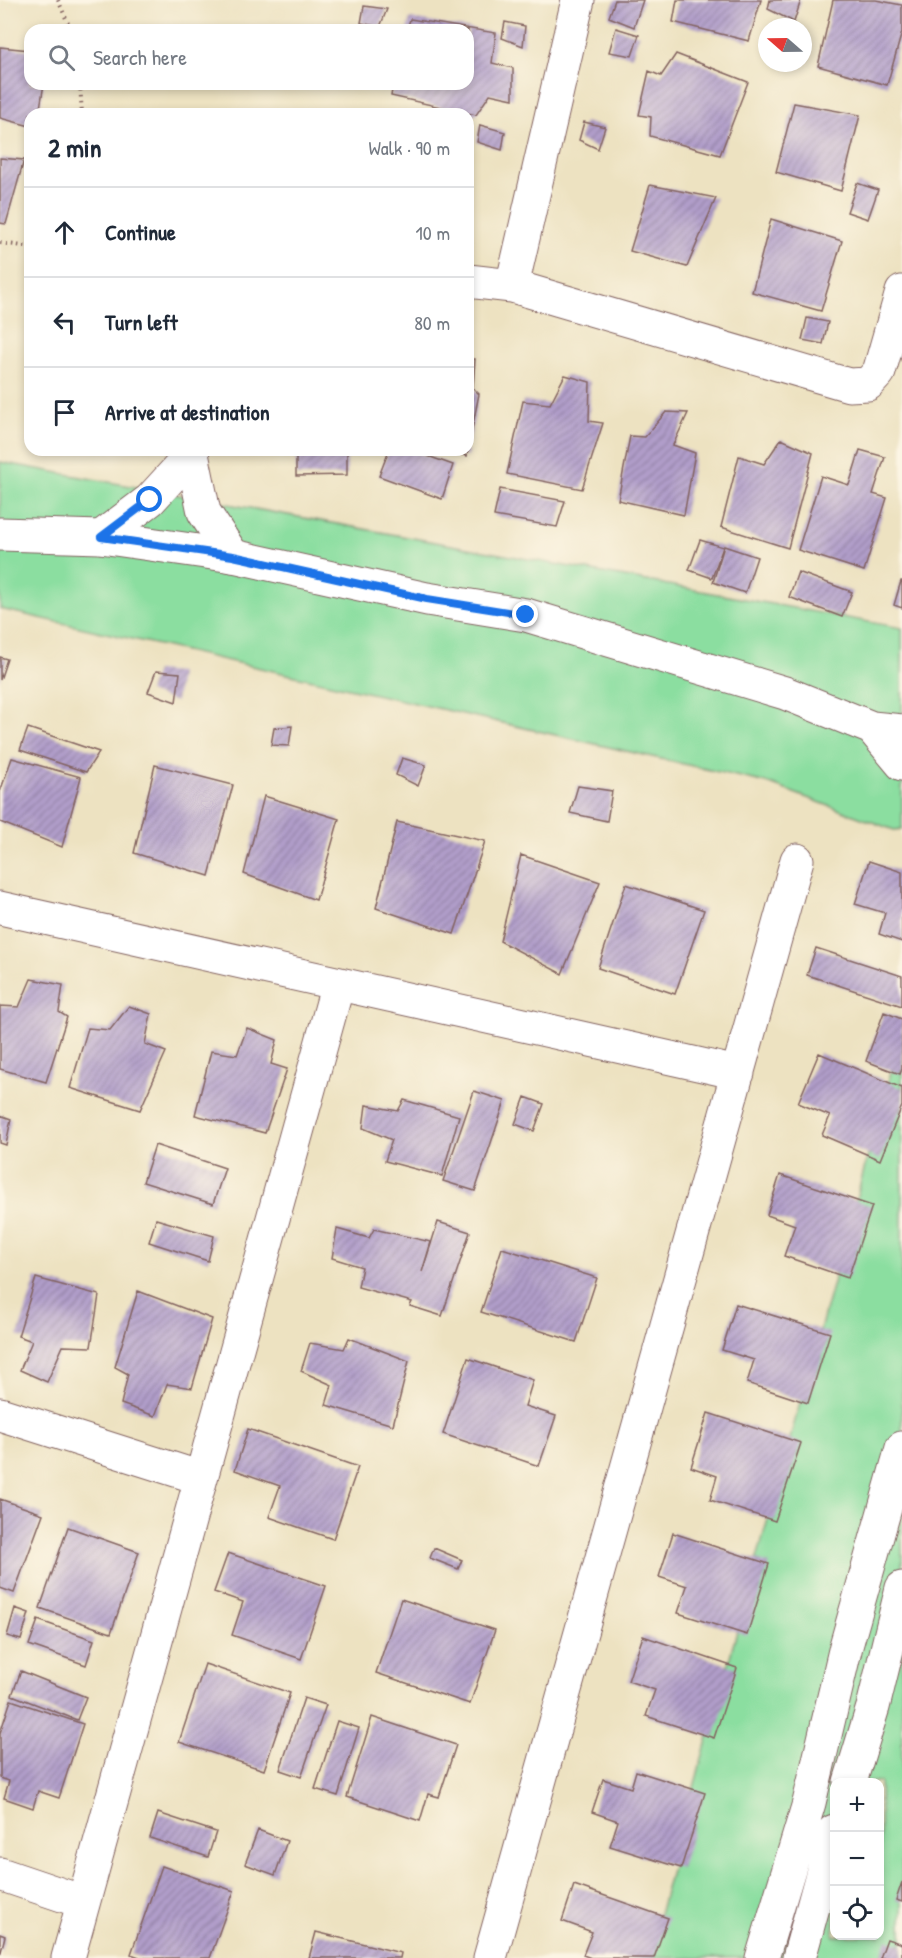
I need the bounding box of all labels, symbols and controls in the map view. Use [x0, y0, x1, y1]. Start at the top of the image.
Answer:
north arrow [758, 18, 812, 72]
search box [24, 24, 474, 90]
icon: search [45, 41, 78, 74]
text: Search here [93, 42, 187, 72]
text: 2 min [48, 130, 101, 165]
text: Walk · 90 m [369, 134, 450, 161]
icon: ahead [48, 216, 81, 249]
text: Continue [105, 217, 176, 247]
text: 10 m [416, 219, 450, 246]
icon: left [48, 306, 81, 339]
text: Turn left [105, 307, 178, 337]
text: 80 m [414, 309, 450, 336]
icon: arrive [48, 396, 81, 429]
text: Arrive at destination [105, 397, 270, 427]
route start [136, 486, 162, 512]
route end [512, 601, 538, 627]
map controls [830, 1778, 884, 1940]
button: + [830, 1778, 884, 1832]
button: − [830, 1832, 884, 1886]
button: locate [830, 1886, 884, 1940]

